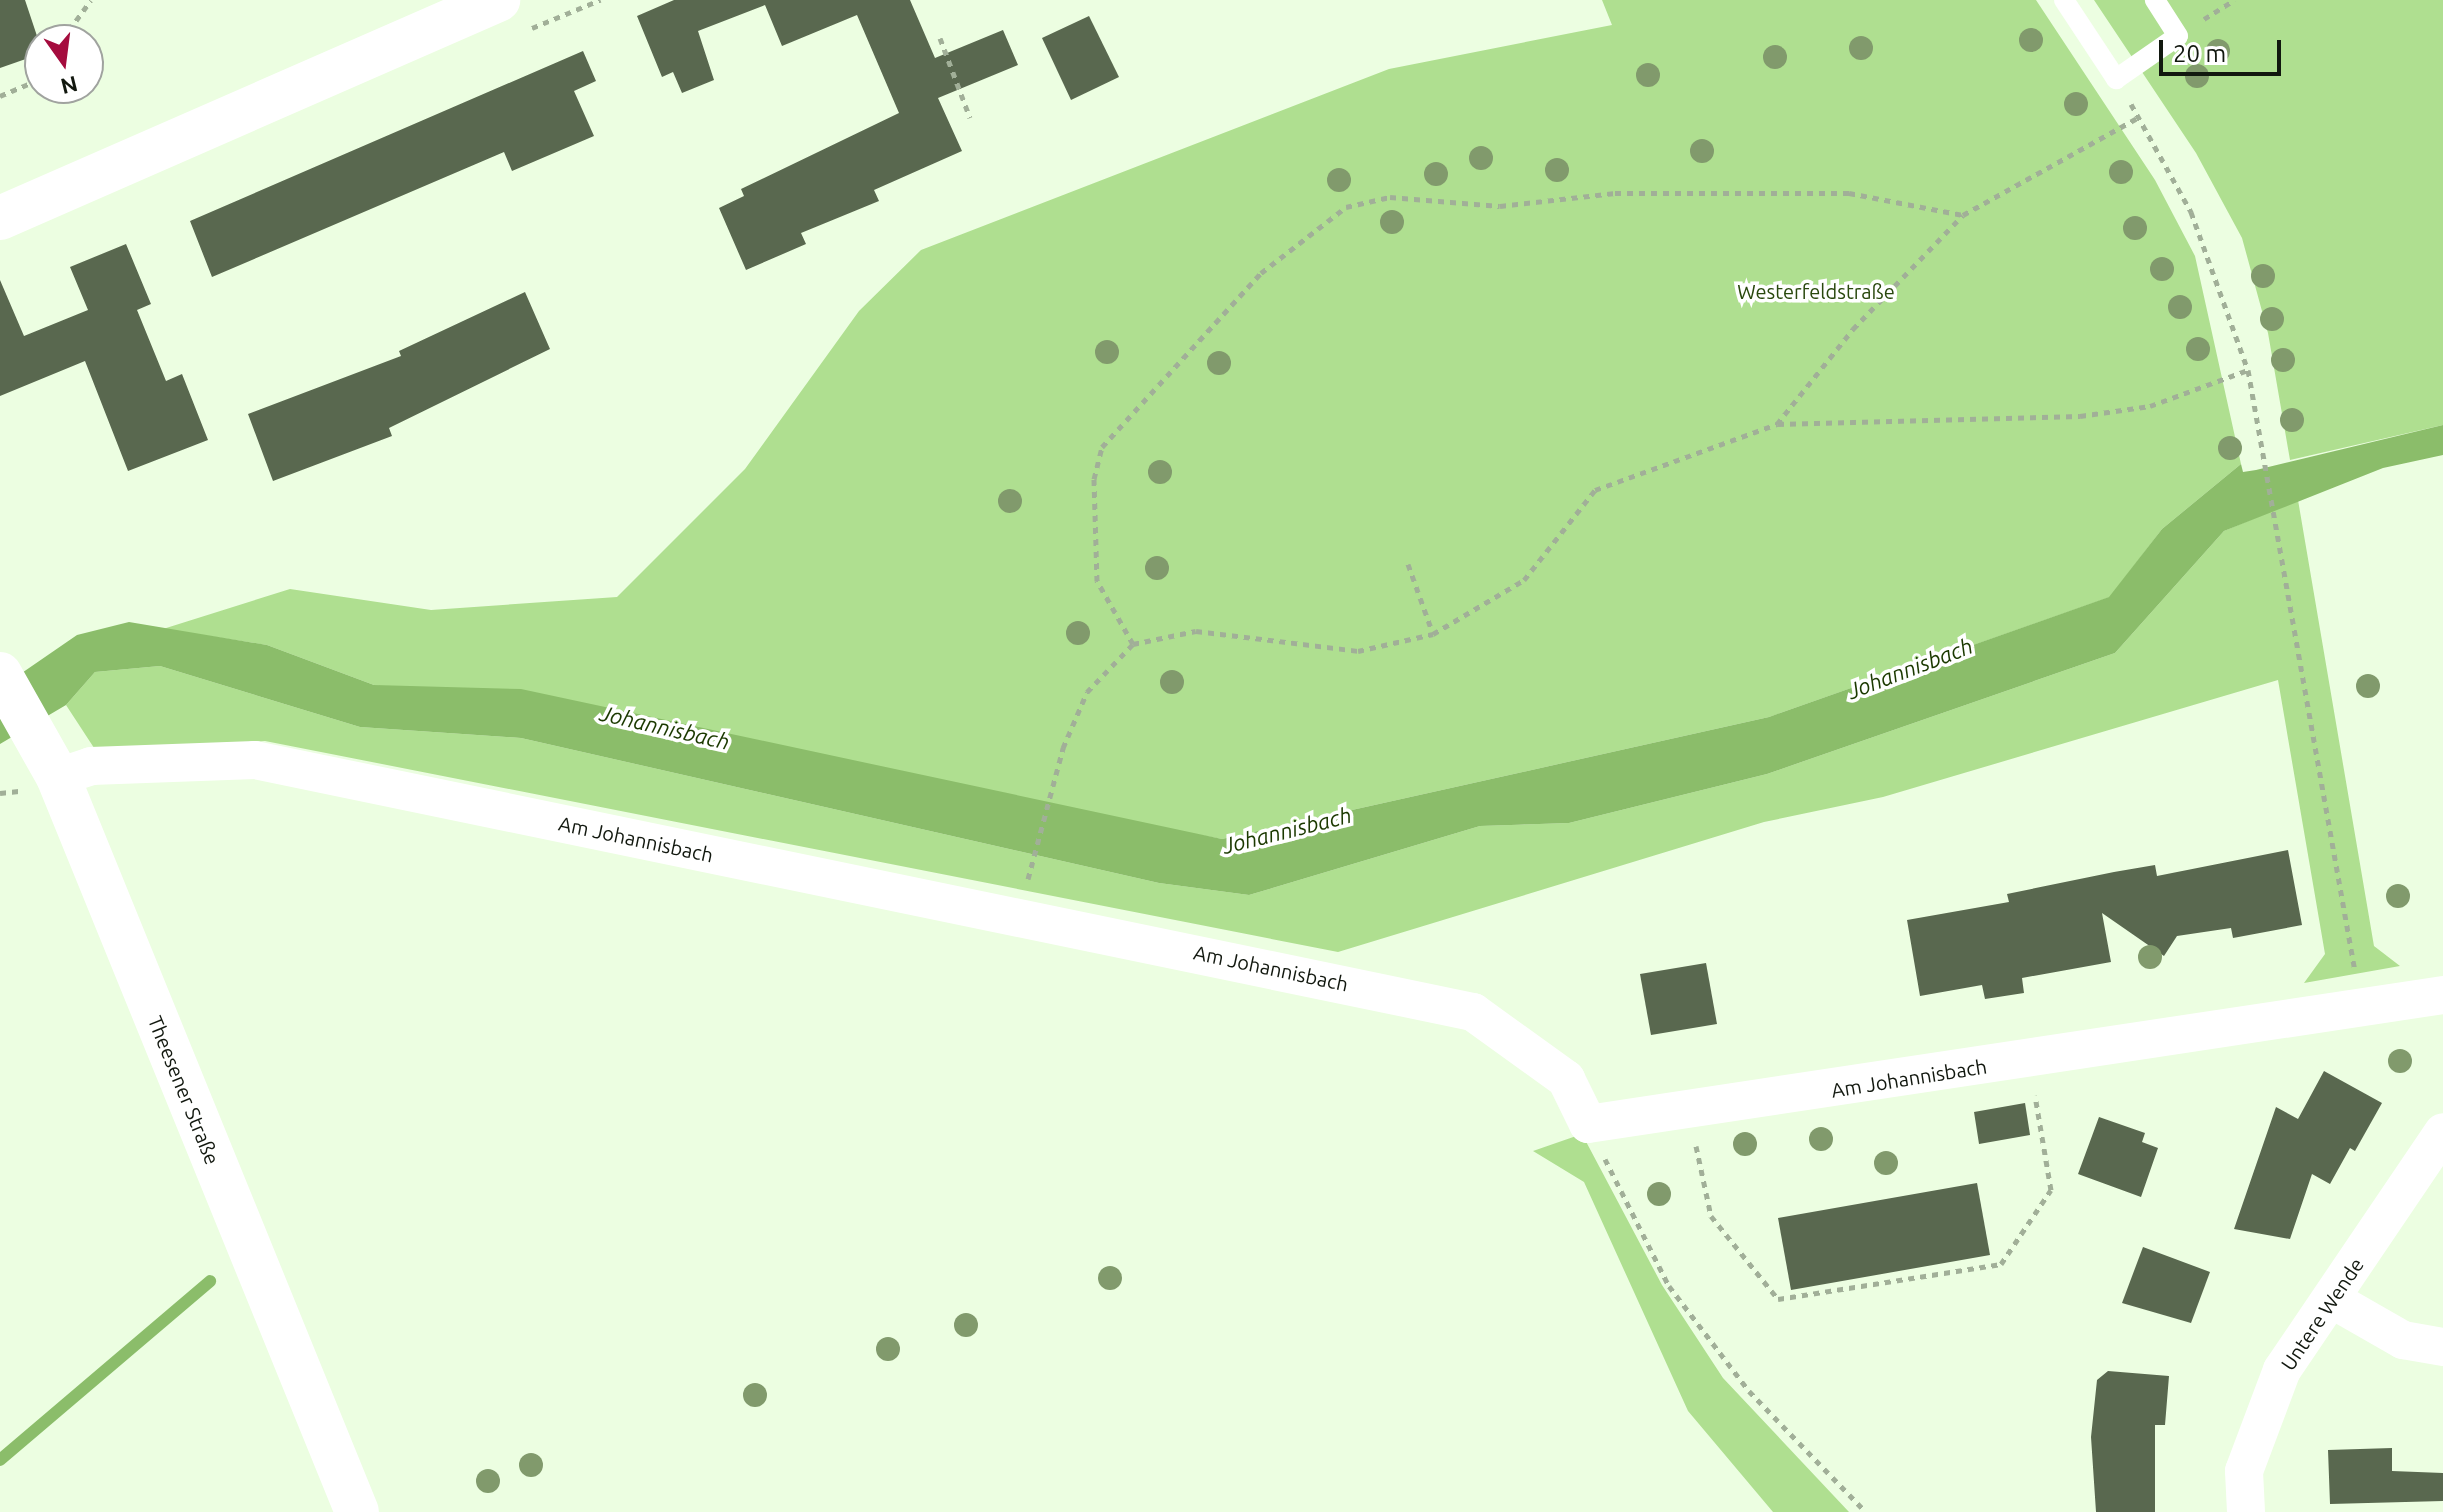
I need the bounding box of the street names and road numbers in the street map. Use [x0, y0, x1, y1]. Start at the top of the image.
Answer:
street label: Am Johannisbach [557, 811, 715, 867]
street label: Am Johannisbach [1192, 940, 1350, 996]
street label: Theesener Straße [143, 1012, 225, 1168]
street label: Am Johannisbach [1830, 1054, 1988, 1102]
street label: Untere Wende [2276, 1253, 2368, 1375]

